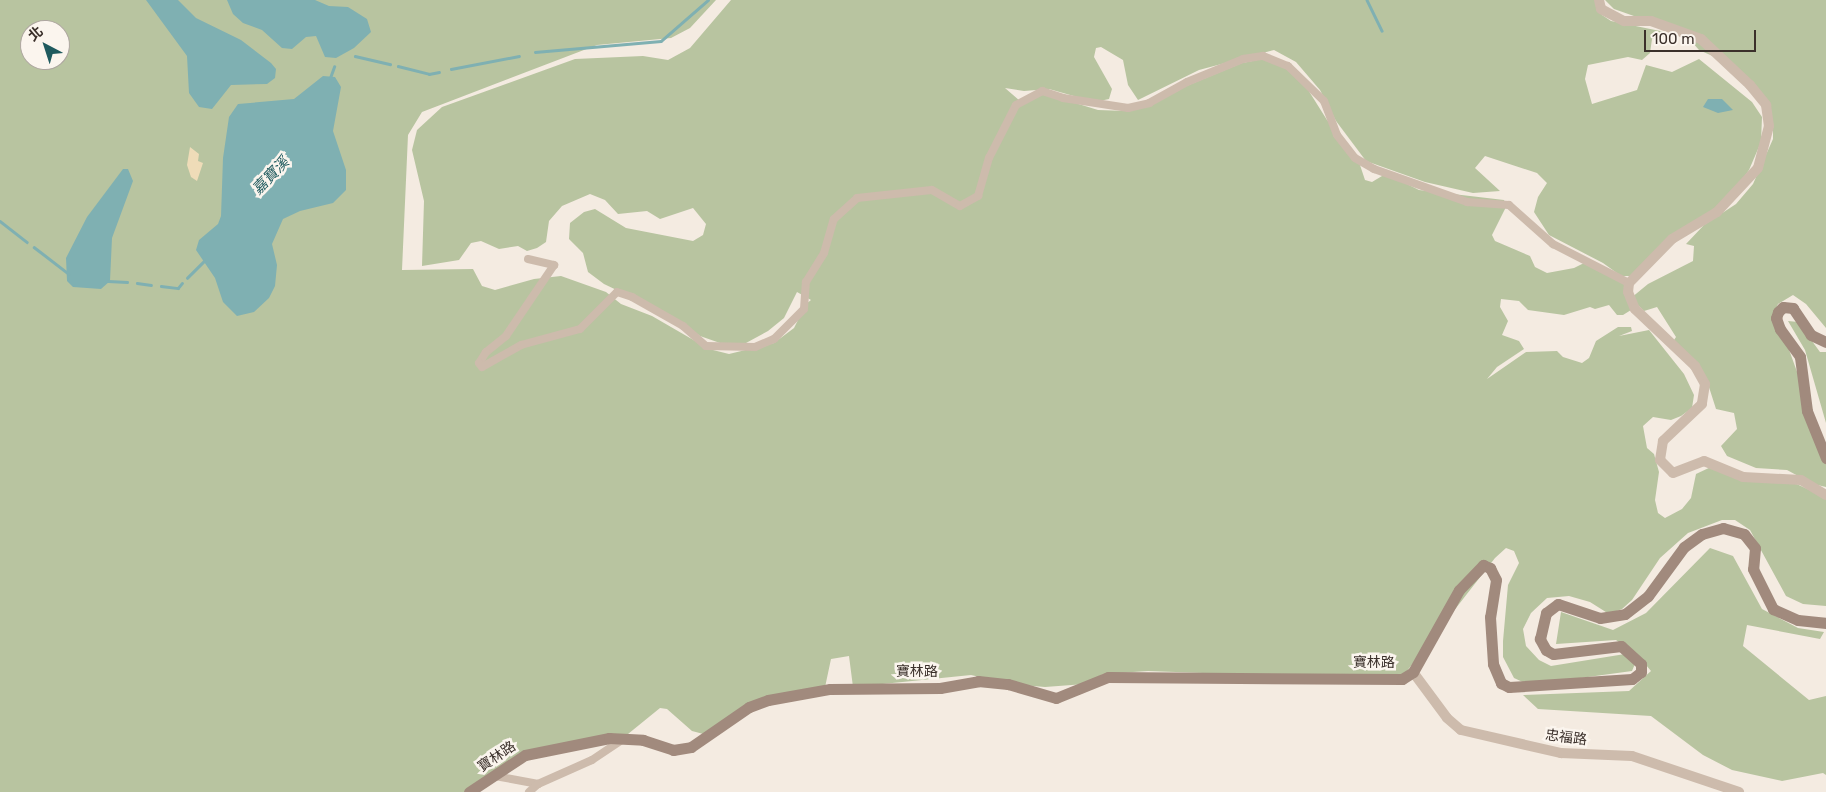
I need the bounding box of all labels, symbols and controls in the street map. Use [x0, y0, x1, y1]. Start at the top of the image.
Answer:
north arrow [20, 20, 70, 70]
scale bar [1646, 20, 1758, 52]
text: 北 [25, 23, 47, 45]
text: 100 m [1652, 30, 1694, 48]
water label: 嘉寶溪 [249, 154, 293, 198]
street label: 寶林路 [1353, 655, 1395, 671]
street label: 寶林路 [896, 664, 938, 680]
street label: 忠福路 [1544, 727, 1588, 749]
street label: 寶林路 [475, 738, 519, 776]

